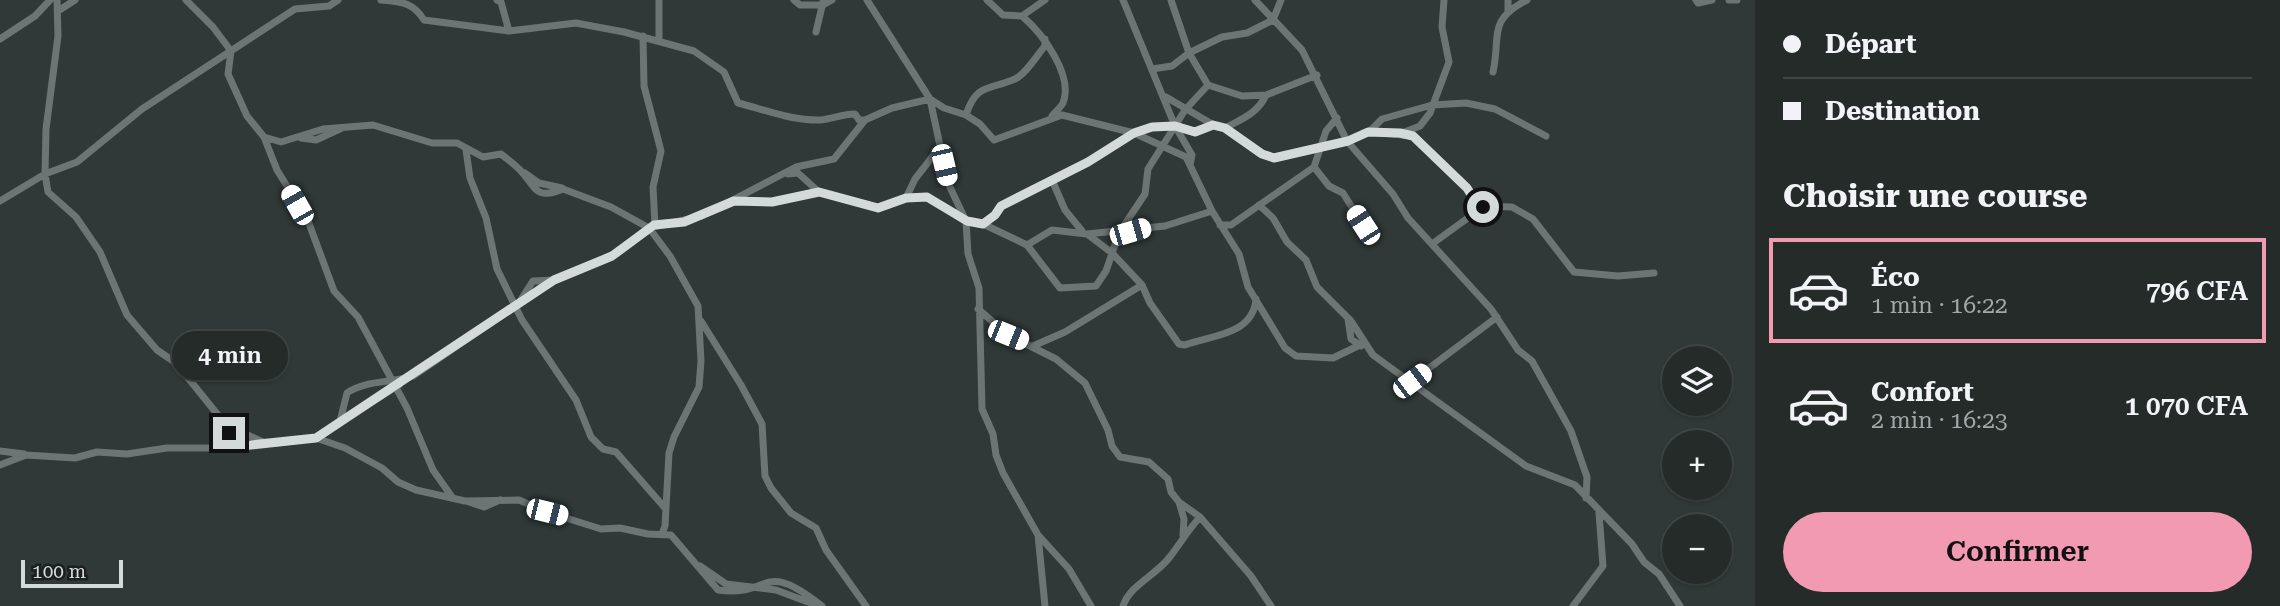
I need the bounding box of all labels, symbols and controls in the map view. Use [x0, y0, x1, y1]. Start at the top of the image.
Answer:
text: Départ [1825, 29, 1917, 59]
text: Destination [1825, 96, 1980, 126]
car [930, 142, 959, 188]
text: Choisir une course [1783, 177, 2087, 215]
car [278, 182, 317, 228]
route start [1467, 191, 1499, 223]
car [1343, 202, 1384, 248]
car [1107, 216, 1154, 248]
icon: car [1787, 259, 1850, 322]
text: Éco [1871, 262, 1920, 292]
text: 796 CFA [2146, 276, 2248, 306]
text: 1 min · 16:22 [1871, 292, 2008, 319]
car [985, 317, 1032, 353]
callout: 4 min [171, 332, 287, 380]
text: 4 min [198, 342, 262, 369]
map controls [1662, 346, 1732, 584]
button: layers [1662, 346, 1732, 416]
car [1389, 360, 1436, 402]
icon: car [1787, 374, 1850, 437]
text: Confort [1871, 377, 1974, 407]
text: 1 070 CFA [2125, 391, 2248, 421]
text: 2 min · 16:23 [1871, 407, 2008, 434]
route end [213, 417, 245, 449]
button: + [1662, 430, 1732, 500]
car [525, 497, 570, 527]
button: Confirmer [1783, 512, 2252, 592]
button: − [1662, 514, 1732, 584]
scale bar [21, 557, 122, 589]
text: 100 m [32, 560, 86, 583]

